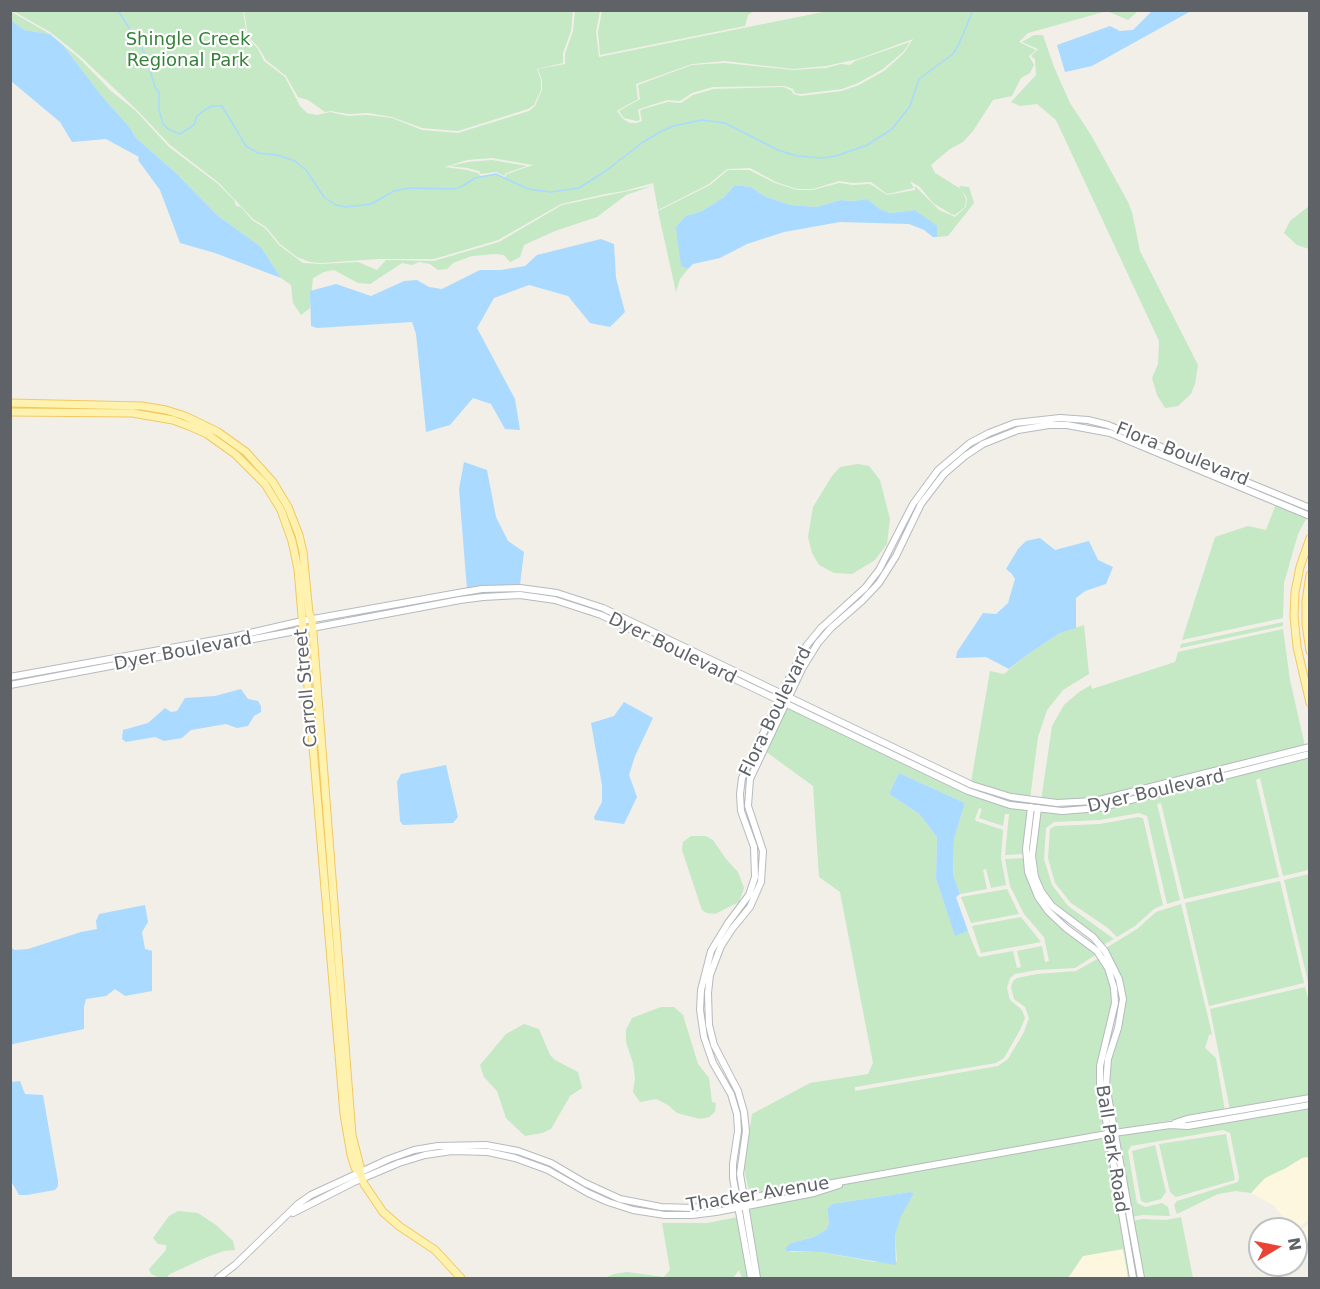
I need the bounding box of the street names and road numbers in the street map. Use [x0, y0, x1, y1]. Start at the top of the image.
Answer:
street label: Flora Boulevard [1112, 418, 1252, 492]
street label: Dyer Boulevard [604, 609, 740, 689]
street label: Dyer Boulevard [112, 628, 254, 676]
street label: Carroll Street [291, 628, 323, 748]
street label: Flora Boulevard [735, 644, 817, 780]
street label: Dyer Boulevard [1085, 766, 1227, 818]
street label: Ball Park Road [1090, 1084, 1132, 1214]
street label: Thacker Avenue [685, 1173, 831, 1217]

